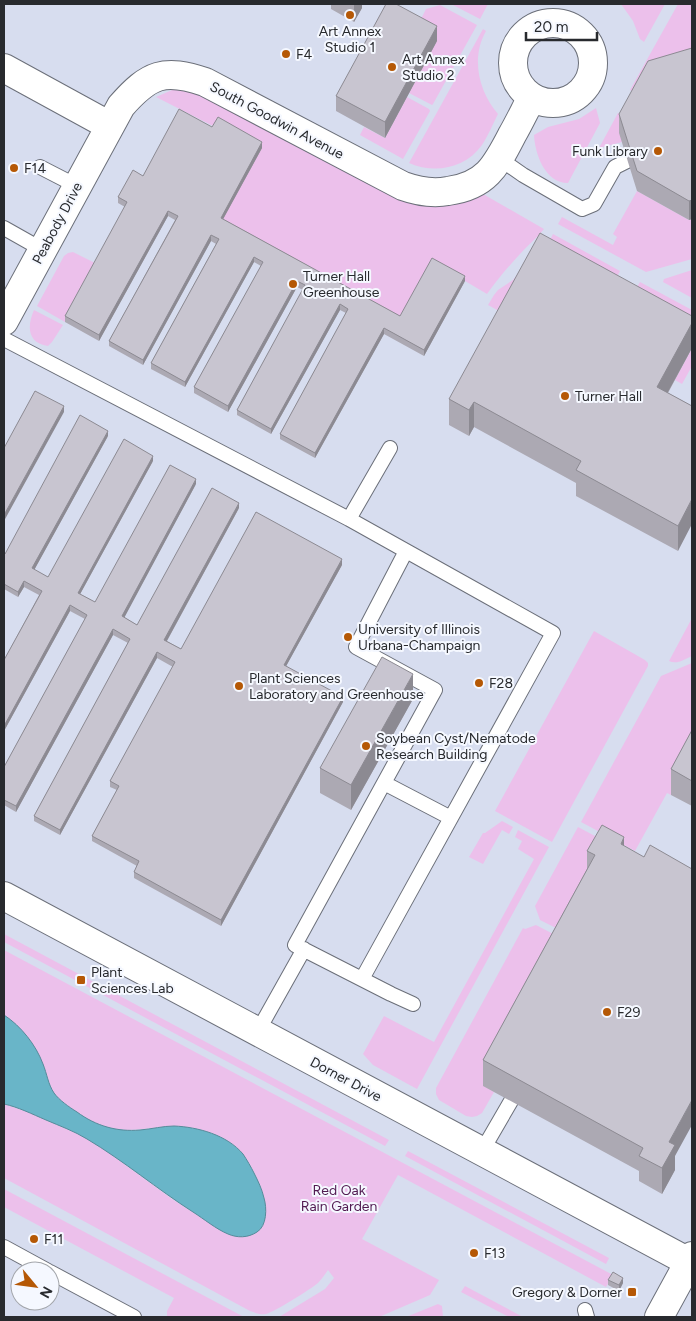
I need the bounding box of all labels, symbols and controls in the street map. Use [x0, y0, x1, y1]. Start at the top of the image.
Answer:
marker: Art Annex Studio 1 [344, 9, 356, 21]
scale bar [526, 10, 597, 42]
text: 20 m [534, 18, 568, 36]
place label: Art Annex Studio 1 [319, 23, 381, 56]
place label: F4 [296, 46, 313, 63]
marker: F4 [280, 48, 292, 60]
place label: Art Annex Studio 2 [402, 51, 465, 84]
marker: Art Annex Studio 2 [386, 61, 398, 73]
street label: South Goodwin Avenue [207, 78, 347, 163]
place label: Funk Library [572, 143, 649, 160]
marker: Funk Library [652, 145, 664, 157]
place label: F14 [24, 160, 46, 177]
marker: F14 [8, 162, 20, 174]
street label: Peabody Drive [29, 179, 86, 267]
place label: Turner Hall Greenhouse [303, 268, 380, 301]
marker: Turner Hall Greenhouse [287, 278, 299, 290]
place label: Turner Hall [575, 388, 642, 405]
marker: Turner Hall [559, 390, 571, 402]
place label: University of Illinois Urbana-Champaign [358, 621, 481, 654]
marker: University of Illinois Urbana-Champaign [342, 631, 354, 643]
place label: Plant Sciences Laboratory and Greenhouse [249, 670, 424, 703]
place label: F28 [489, 675, 513, 692]
marker: F28 [473, 677, 485, 689]
marker: Plant Sciences Laboratory and Greenhouse [233, 680, 245, 692]
place label: Soybean Cyst/Nematode Research Building [376, 730, 536, 763]
marker: Soybean Cyst/Nematode Research Building [360, 740, 372, 752]
place label: Plant Sciences Lab [91, 964, 174, 997]
marker: Plant Sciences Lab [75, 974, 87, 986]
place label: F29 [617, 1004, 640, 1021]
marker: F29 [601, 1006, 613, 1018]
street label: Dorner Drive [307, 1054, 385, 1106]
park label: Red Oak Rain Garden [301, 1182, 377, 1215]
place label: F11 [44, 1231, 63, 1248]
marker: F11 [28, 1233, 40, 1245]
place label: F13 [484, 1245, 505, 1262]
marker: F13 [468, 1247, 480, 1259]
north arrow [10, 1261, 60, 1311]
text: N [36, 1283, 56, 1301]
place label: Gregory & Dorner [512, 1284, 622, 1301]
marker: Gregory & Dorner [626, 1286, 638, 1298]

